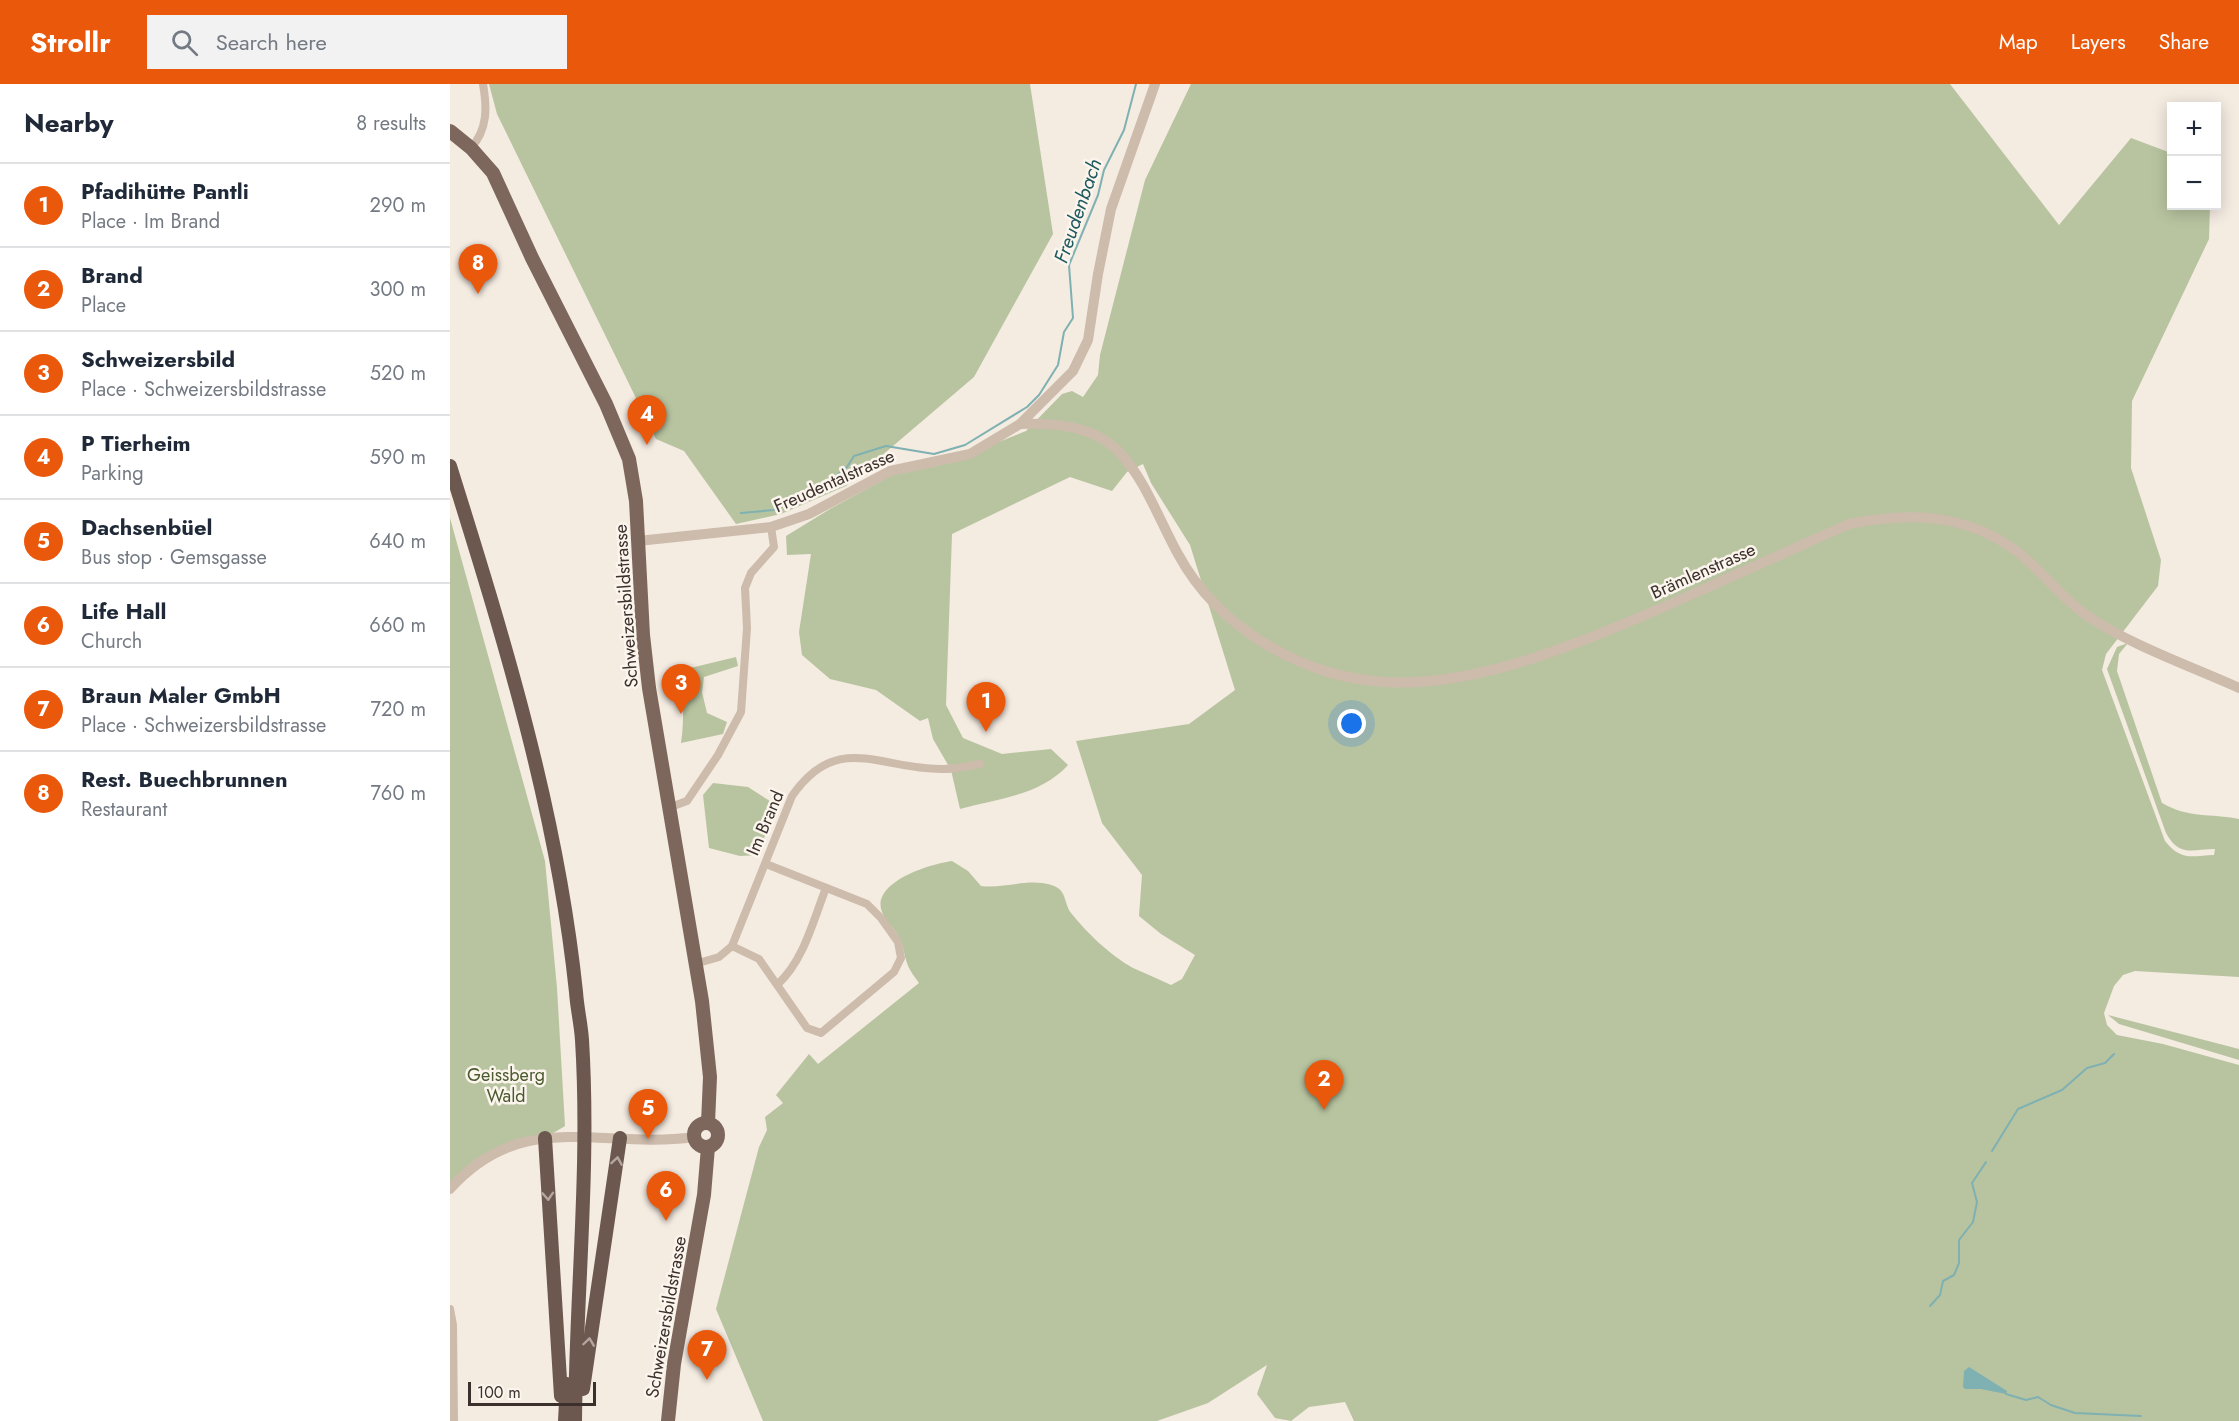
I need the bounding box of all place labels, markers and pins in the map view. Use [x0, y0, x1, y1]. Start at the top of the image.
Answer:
pin: 8 [459, 244, 498, 294]
pin: 4 [628, 396, 666, 445]
pin: 3 [662, 664, 700, 714]
pin: 1 [966, 682, 1006, 732]
pin: 2 [1304, 1060, 1344, 1110]
pin: 5 [628, 1090, 668, 1139]
pin: 6 [646, 1172, 686, 1221]
pin: 7 [688, 1330, 726, 1380]

